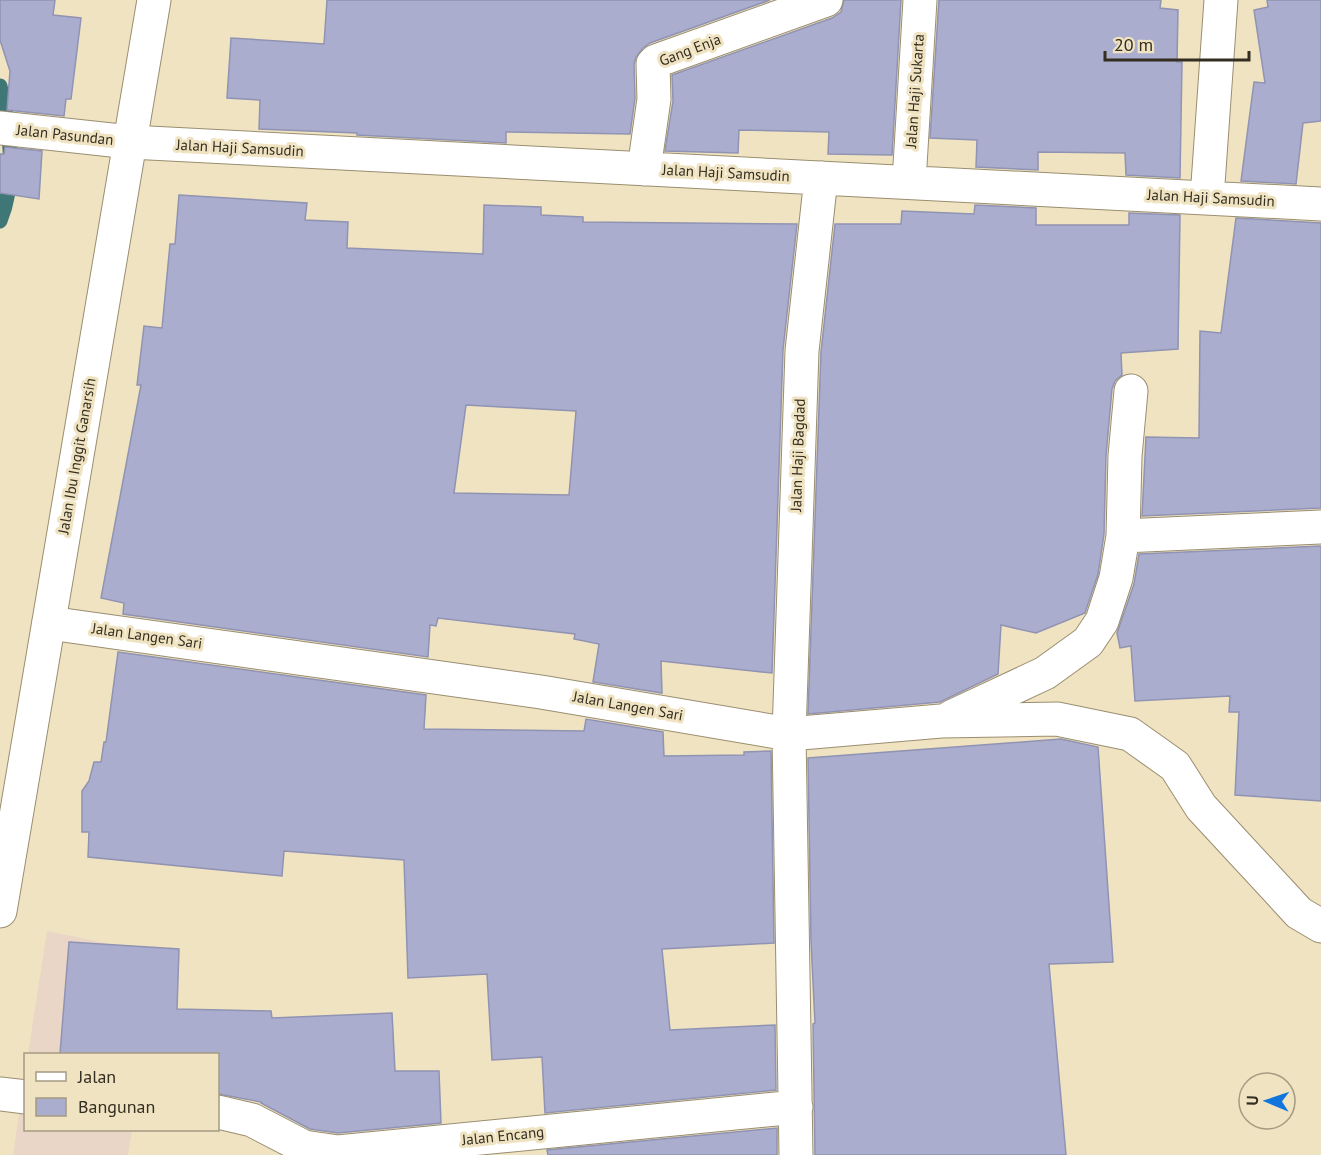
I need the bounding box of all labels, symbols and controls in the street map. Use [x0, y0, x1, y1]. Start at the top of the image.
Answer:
scale bar [1105, 24, 1249, 62]
street label: Gang Enja [656, 29, 723, 70]
street label: Jalan Haji Sukarta [901, 33, 928, 150]
text: 20 m [1114, 33, 1153, 56]
street label: Jalan Pasundan [15, 120, 115, 149]
street label: Jalan Haji Samsudin [175, 135, 304, 160]
street label: Jalan Haji Samsudin [661, 160, 790, 185]
street label: Jalan Haji Samsudin [1146, 185, 1275, 210]
street label: Jalan Ibu Inggit Ganarsih [53, 376, 100, 536]
street label: Jalan Haji Bagdad [786, 398, 809, 513]
street label: Jalan Langen Sari [90, 618, 204, 653]
street label: Jalan Langen Sari [571, 686, 685, 725]
legend [24, 1053, 219, 1131]
text: Jalan [77, 1065, 116, 1088]
north arrow [1237, 1071, 1297, 1131]
text: Bangunan [78, 1095, 155, 1118]
text: U [1242, 1095, 1262, 1106]
street label: Jalan Encang [460, 1122, 545, 1149]

